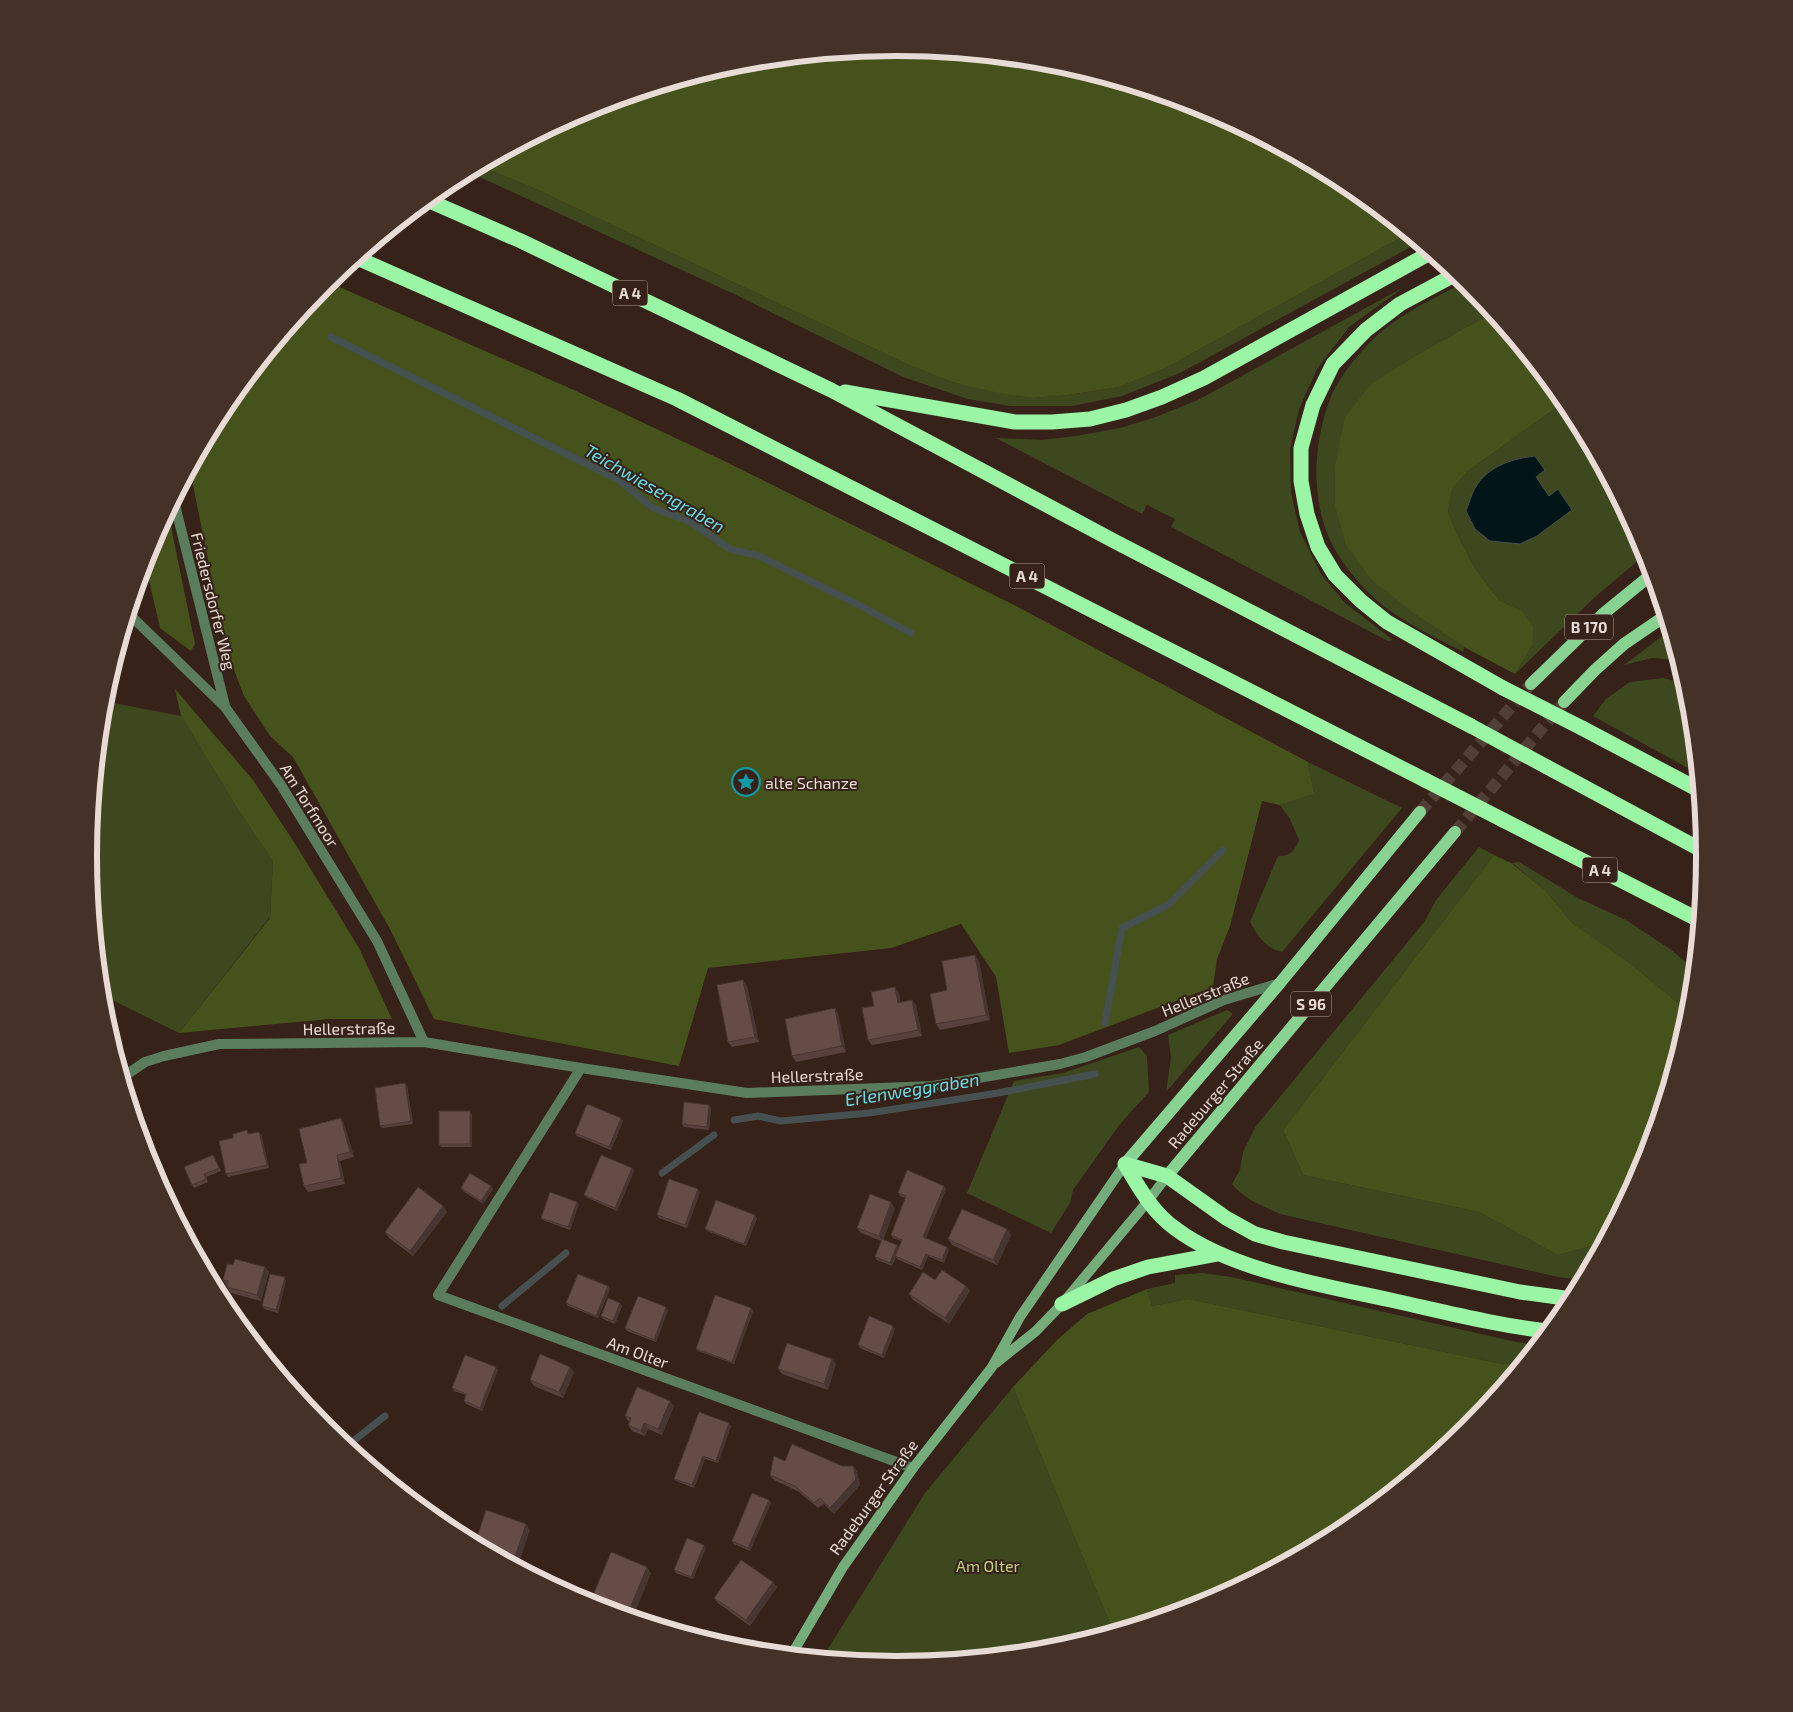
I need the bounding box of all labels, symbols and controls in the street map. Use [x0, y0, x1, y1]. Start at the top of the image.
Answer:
road number: A 4 [612, 280, 648, 306]
water label: Teichwiesengraben [581, 439, 729, 537]
street label: Friedersdorfer Weg [188, 530, 240, 672]
road number: A 4 [1010, 564, 1044, 588]
road number: B 170 [1565, 614, 1613, 640]
street label: Am Torfmoor [277, 760, 343, 851]
place icon: alte Schanze [731, 767, 761, 797]
place label: alte Schanze [765, 773, 858, 792]
road number: A 4 [1582, 858, 1618, 882]
street label: Hellerstraße [1159, 968, 1251, 1020]
road number: S 96 [1291, 992, 1331, 1016]
street label: Hellerstraße [303, 1018, 395, 1038]
street label: Radeburger Straße [1163, 1034, 1267, 1152]
street label: Hellerstraße [770, 1064, 864, 1086]
water label: Erlenweggraben [843, 1068, 981, 1110]
street label: Am Olter [605, 1332, 672, 1372]
street label: Radeburger Straße [825, 1436, 921, 1558]
park label: Am Olter [956, 1556, 1021, 1575]

